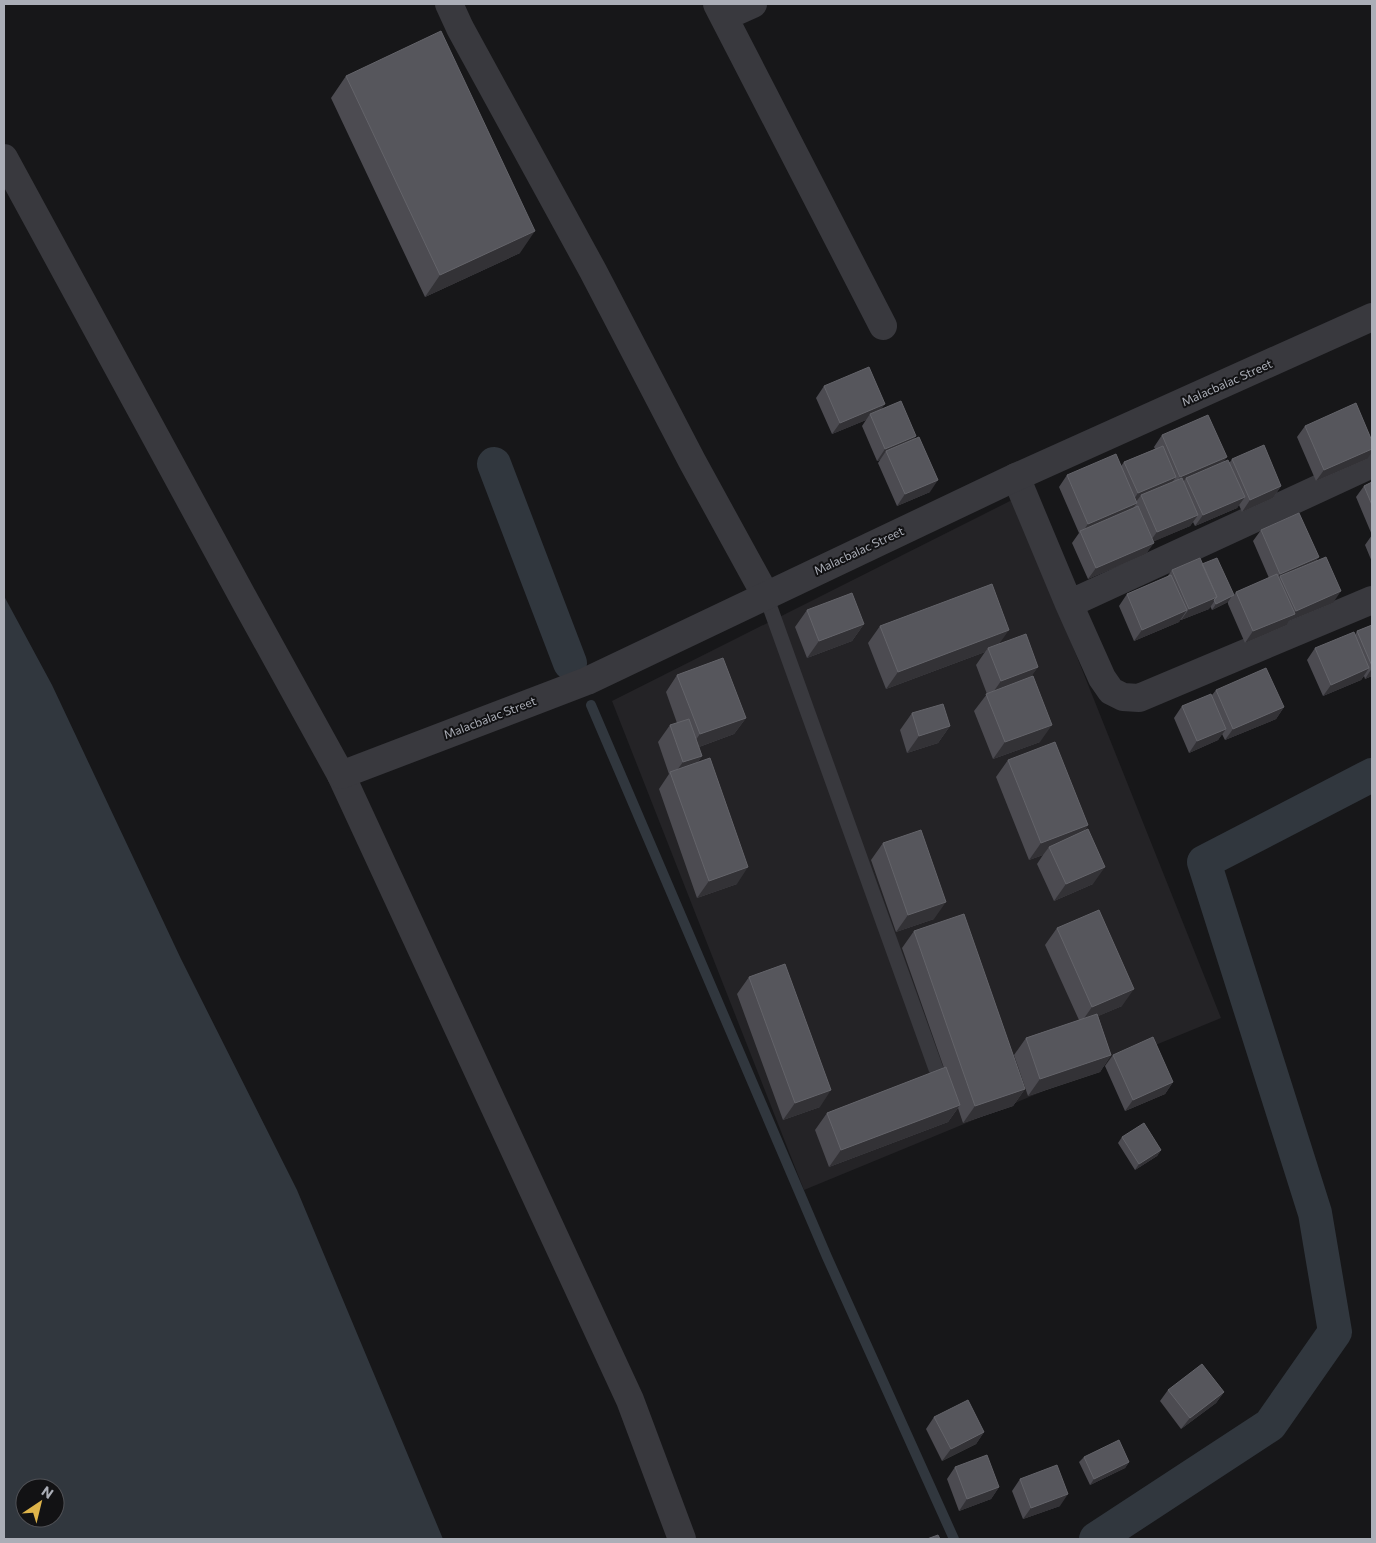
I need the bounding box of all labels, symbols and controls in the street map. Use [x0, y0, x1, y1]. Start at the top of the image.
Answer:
street label: Malacbalac Street [1179, 356, 1274, 408]
street label: Malacbalac Street [811, 523, 906, 577]
street label: Malacbalac Street [441, 693, 538, 741]
north arrow [15, 1478, 65, 1528]
text: N [39, 1482, 57, 1502]

